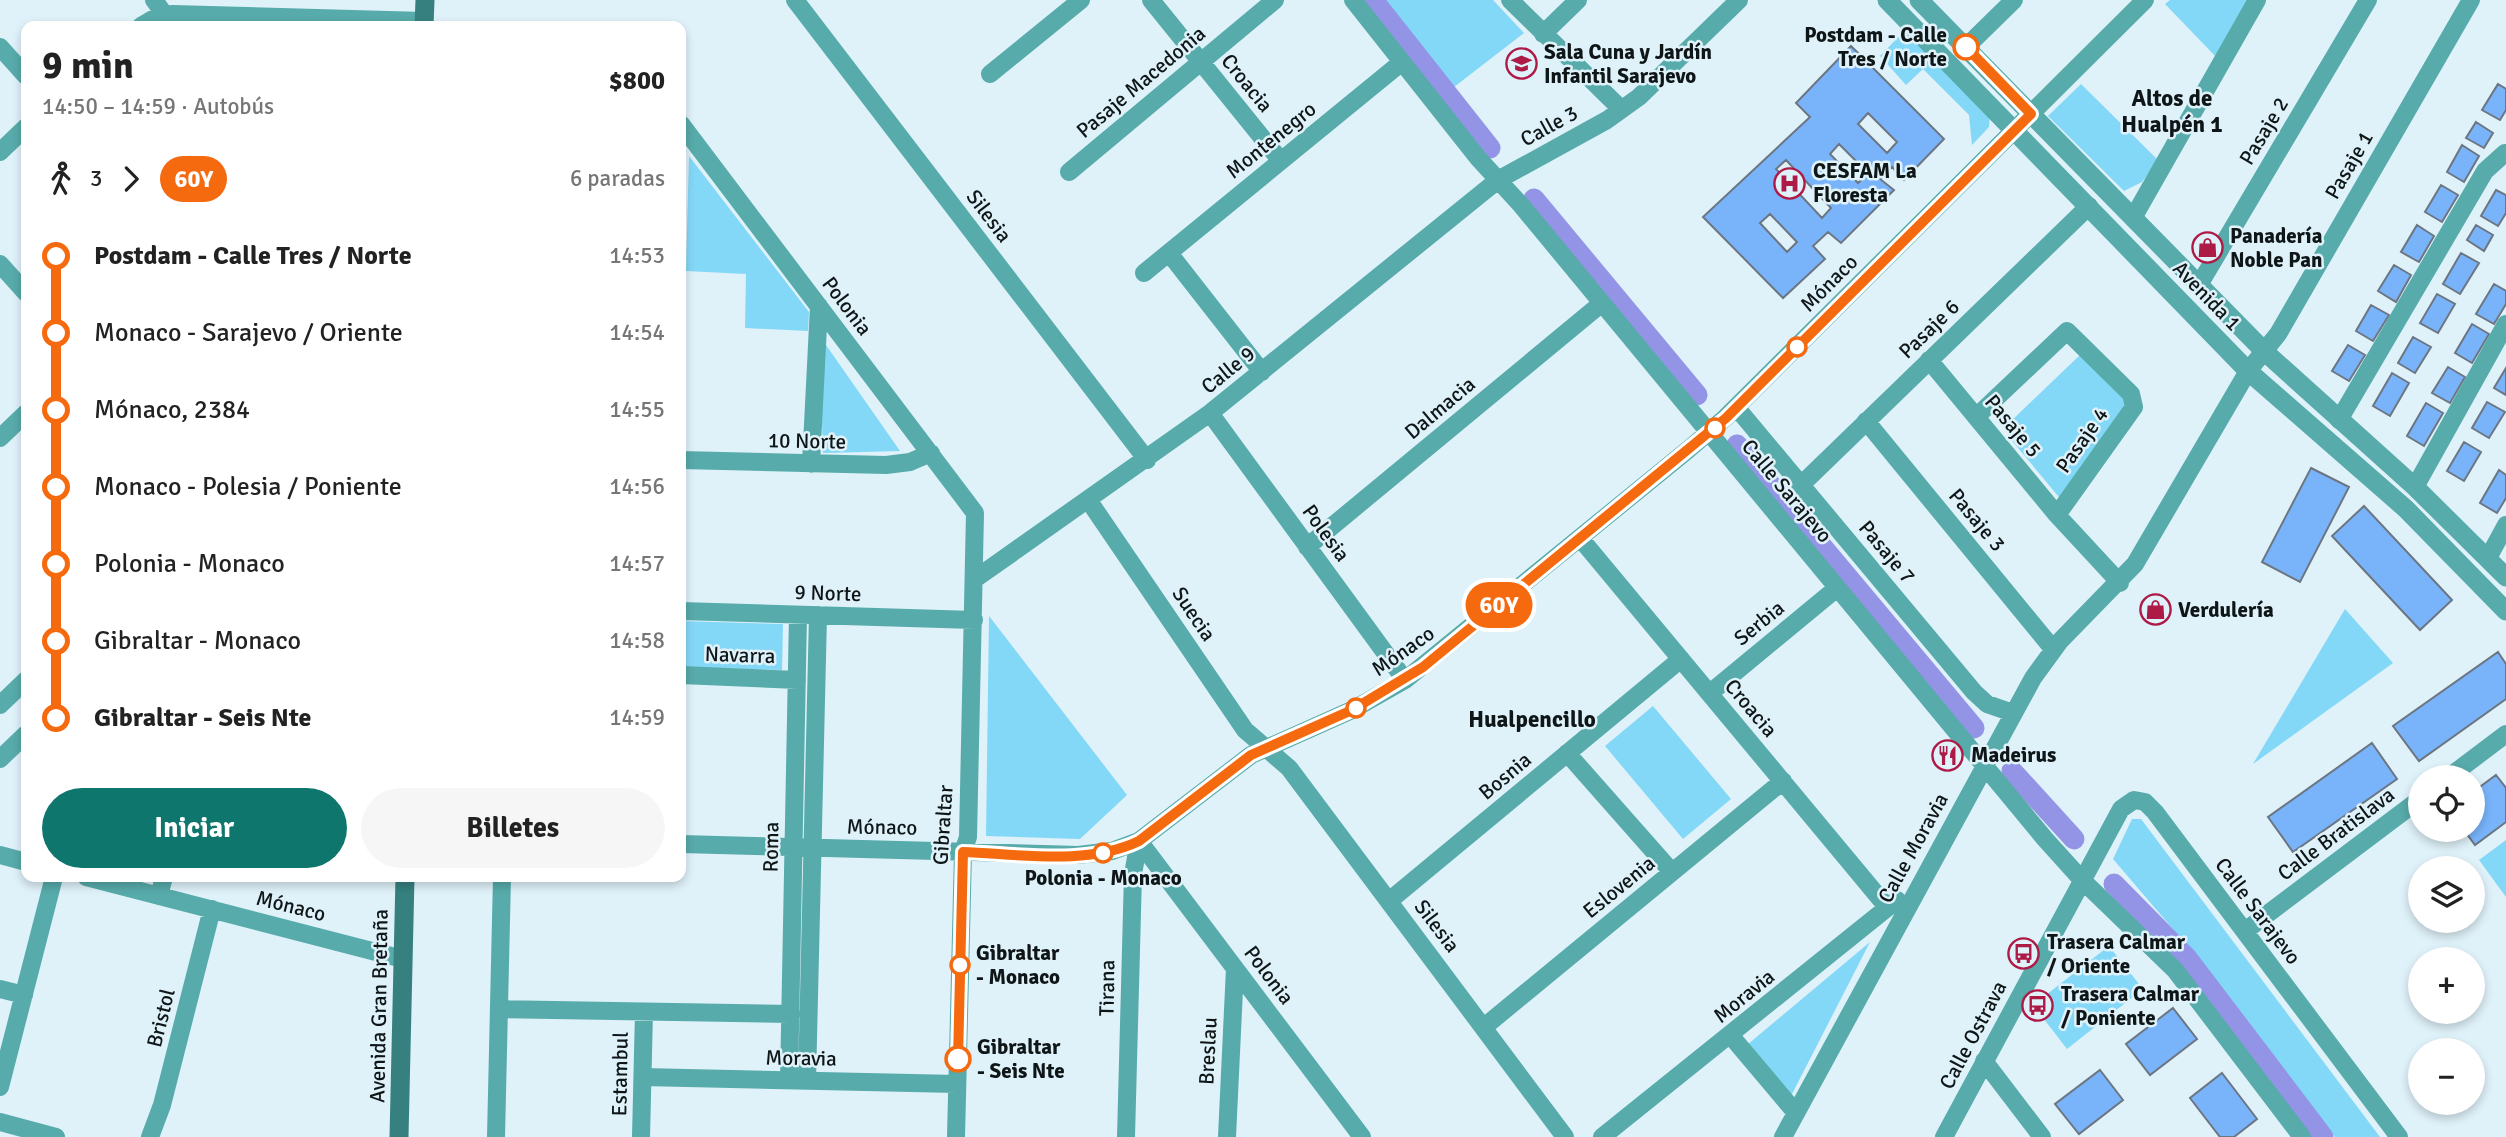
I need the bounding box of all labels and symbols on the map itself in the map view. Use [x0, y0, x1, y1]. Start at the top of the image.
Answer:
street label: Pasaje Macedonia [1071, 20, 1211, 144]
place label: Postdam - Calle Tres / Norte [1804, 22, 1947, 72]
marker: Postdam - Calle Tres / Norte [1953, 34, 1979, 60]
place label: Sala Cuna y Jardín Infantil Sarajevo [1544, 39, 1712, 89]
school or university icon: Sala Cuna y Jardín Infantil Sarajevo [1504, 47, 1538, 81]
street label: Croacia [1216, 48, 1278, 118]
district label: Altos de Hualpén 1 [2121, 84, 2223, 139]
street label: Pasaje 2 [2234, 92, 2294, 170]
street label: Montenegro [1221, 96, 1321, 184]
street label: Calle 3 [1516, 100, 1582, 152]
street label: Pasaje 1 [2319, 126, 2379, 204]
place label: CESFAM La Floresta [1813, 158, 1917, 208]
hospital icon: CESFAM La Floresta [1773, 166, 1807, 200]
street label: Silesia [961, 184, 1017, 248]
place label: Panadería Noble Pan [2230, 223, 2323, 273]
shop icon: Panadería Noble Pan [2190, 231, 2224, 265]
street label: Mónaco [1795, 249, 1863, 317]
street label: Avenida 1 [2167, 256, 2247, 336]
street label: Polonia [816, 271, 878, 341]
street label: Pasaje 6 [1893, 294, 1965, 364]
unlabelled marker [1787, 337, 1807, 357]
street label: Calle 9 [1196, 341, 1260, 399]
street label: Dalmacia [1399, 371, 1481, 445]
street label: Pasaje 5 [1979, 389, 2047, 463]
street label: Pasaje 4 [2050, 402, 2114, 478]
unlabelled marker [1705, 418, 1725, 438]
street label: 10 Norte [768, 427, 846, 455]
street label: Calle Sarajevo [1736, 434, 1838, 548]
street label: Pasaje 3 [1943, 483, 2011, 557]
street label: Polesia [1297, 499, 1355, 567]
street label: Pasaje 7 [1853, 515, 1921, 589]
street label: 9 Norte [794, 579, 862, 607]
street label: Suecia [1166, 582, 1222, 646]
line badge: 60Y [1459, 582, 1539, 628]
shop icon: Verdulería [2138, 593, 2172, 627]
street label: Serbia [1729, 595, 1789, 651]
place label: Verdulería [2178, 597, 2274, 623]
street label: Mónaco [1367, 620, 1439, 682]
street label: Navarra [704, 641, 776, 669]
street label: Croacia [1719, 674, 1783, 742]
unlabelled marker [1346, 698, 1366, 718]
district label: Hualpencillo [1468, 705, 1596, 734]
restaurant icon: Madeirus [1931, 738, 1965, 772]
place label: Madeirus [1971, 742, 2056, 768]
street label: Bosnia [1473, 747, 1537, 805]
street label: Calle Bratislava [2272, 782, 2400, 886]
street label: Gibraltar [927, 784, 959, 866]
street label: Calle Moravia [1872, 789, 1954, 907]
street label: Mónaco [846, 813, 918, 841]
street label: Roma [758, 821, 784, 873]
marker: Polonia - Monaco [1093, 843, 1113, 863]
street label: Eslovenia [1578, 850, 1660, 924]
street label: Calle Sarajevo [2209, 852, 2307, 970]
place label: Polonia - Monaco [1024, 865, 1182, 891]
street label: Mónaco [254, 885, 328, 927]
street label: Silesia [1409, 894, 1465, 958]
street label: Avenida Gran Bretaña [364, 909, 394, 1103]
place label: Trasera Calmar / Oriente [2047, 929, 2186, 979]
bus stop icon: Trasera Calmar / Oriente [2007, 937, 2041, 971]
place label: Gibraltar - Monaco [976, 940, 1060, 990]
street label: Polonia [1238, 940, 1300, 1010]
marker: Gibraltar - Monaco [950, 955, 970, 975]
street label: Tirana [1094, 960, 1120, 1016]
street label: Moravia [1708, 963, 1780, 1029]
street label: Calle Ostrava [1934, 977, 2012, 1093]
place label: Trasera Calmar / Poniente [2061, 981, 2200, 1031]
street label: Bristol [141, 986, 181, 1050]
bus stop icon: Trasera Calmar / Poniente [2021, 989, 2055, 1023]
street label: Breslau [1193, 1016, 1223, 1086]
street label: Estambul [606, 1032, 634, 1116]
place label: Gibraltar - Seis Nte [977, 1034, 1065, 1084]
street label: Moravia [765, 1044, 837, 1072]
marker: Gibraltar - Seis Nte [945, 1046, 971, 1072]

